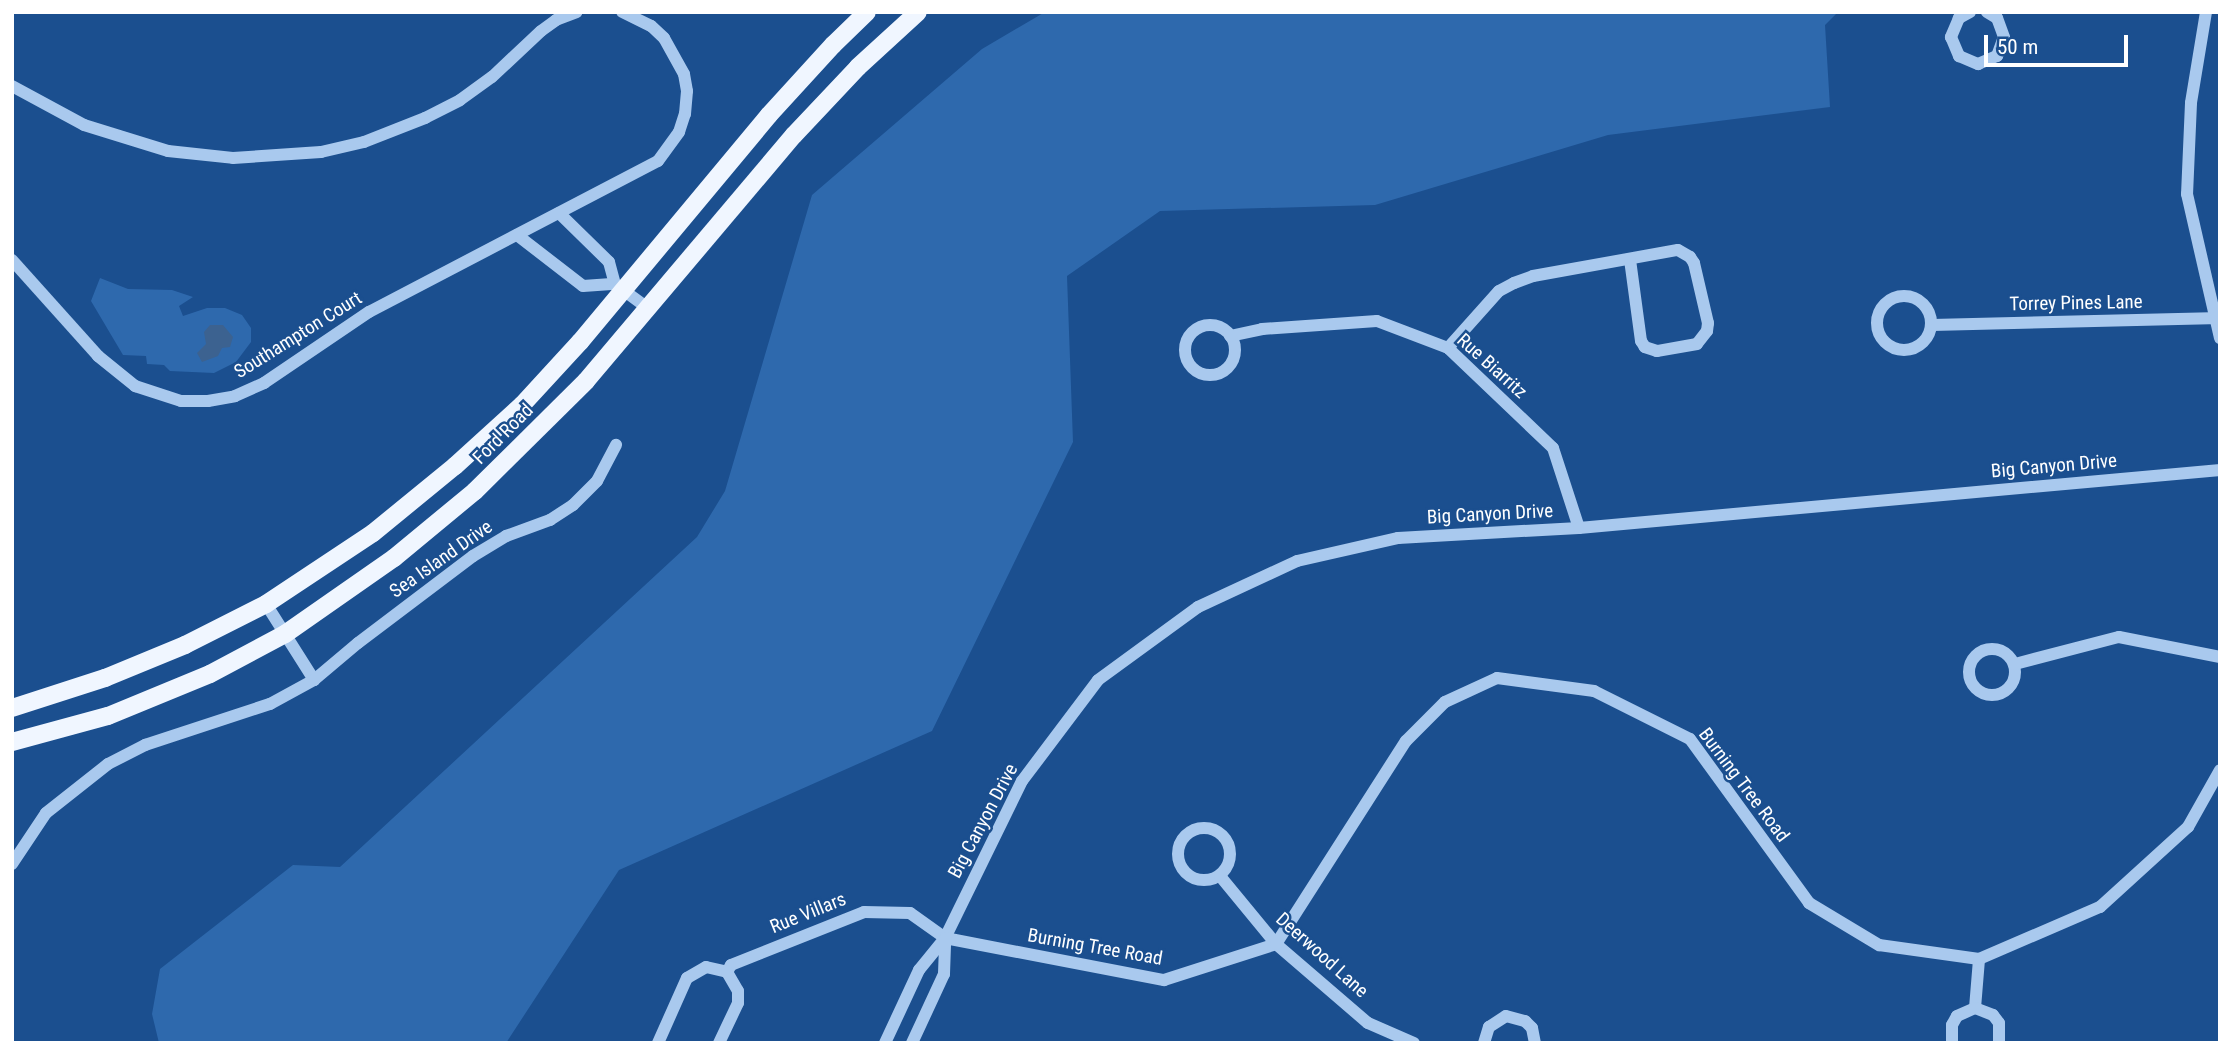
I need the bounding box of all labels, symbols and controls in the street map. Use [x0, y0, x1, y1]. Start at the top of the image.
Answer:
scale bar [1987, 21, 2130, 65]
text: 50 m [1997, 35, 2038, 59]
street label: Southampton Court [230, 287, 366, 383]
street label: Torrey Pines Lane [2009, 290, 2143, 316]
street label: Rue Biarritz [1452, 329, 1532, 403]
street label: Ford Road [468, 399, 538, 469]
street label: Big Canyon Drive [1990, 449, 2118, 483]
street label: Big Canyon Drive [1426, 499, 1554, 529]
street label: Sea Island Drive [385, 515, 497, 603]
street label: Burning Tree Road [1694, 723, 1794, 847]
street label: Big Canyon Drive [943, 760, 1023, 882]
street label: Rue Villars [767, 887, 849, 939]
street label: Deerwood Lane [1271, 908, 1373, 1002]
street label: Burning Tree Road [1026, 924, 1164, 970]

